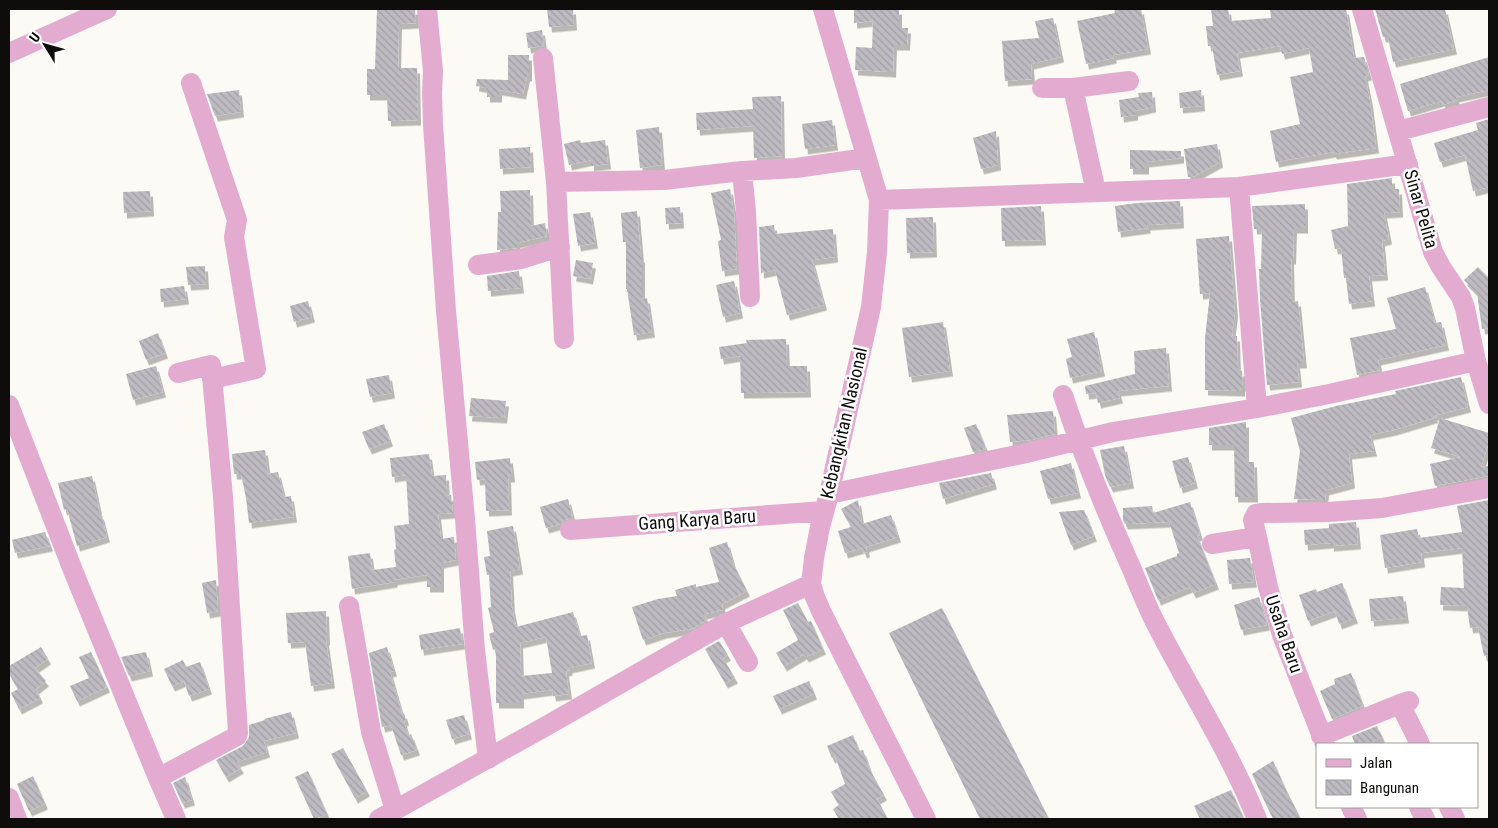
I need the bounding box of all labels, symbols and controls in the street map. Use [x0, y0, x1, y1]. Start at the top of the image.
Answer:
north arrow [20, 20, 70, 70]
text: U [26, 29, 43, 45]
street label: Sinar Pelita [1400, 167, 1443, 251]
street label: Kebangkitan Nasional [816, 345, 871, 501]
street label: Gang Karya Baru [637, 505, 756, 534]
street label: Usaha Baru [1261, 592, 1308, 676]
legend [1316, 743, 1478, 808]
text: Jalan [1360, 754, 1392, 772]
text: Bangunan [1360, 779, 1419, 797]

